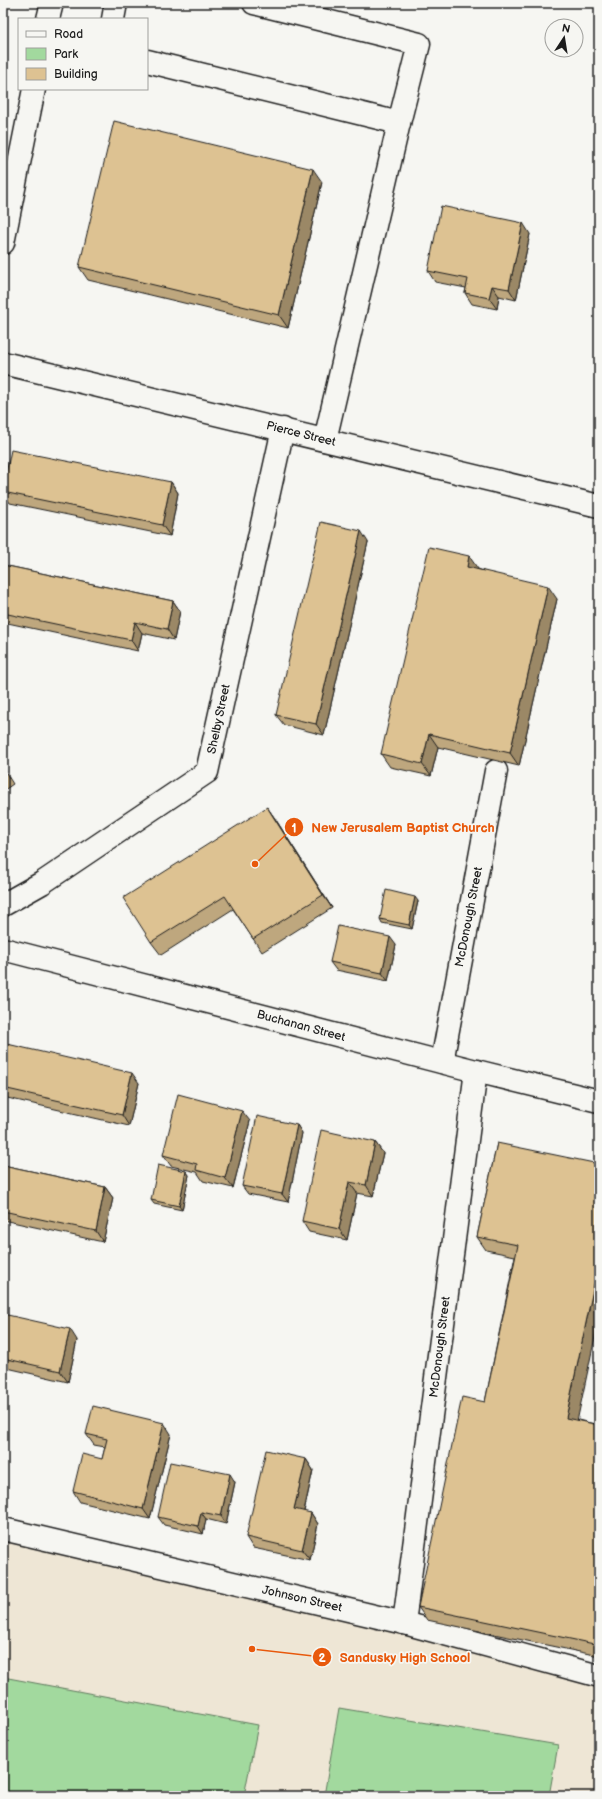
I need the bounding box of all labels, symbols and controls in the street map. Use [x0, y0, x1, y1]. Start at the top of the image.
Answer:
legend [18, 18, 148, 90]
north arrow [544, 18, 584, 58]
text: N [561, 21, 571, 36]
text: Road [54, 27, 83, 42]
text: Park [54, 47, 78, 62]
text: Building [54, 67, 98, 82]
street label: Pierce Street [265, 418, 338, 450]
street label: Shelby Street [204, 682, 234, 755]
callout: New Jerusalem Baptist Church [284, 815, 503, 840]
text: New Jerusalem Baptist Church [311, 820, 495, 836]
text: 1 [291, 821, 297, 836]
street label: McDonough Street [452, 865, 486, 968]
street label: Buchanan Street [255, 1007, 347, 1045]
street label: McDonough Street [426, 1295, 454, 1398]
street label: Johnson Street [260, 1582, 344, 1616]
callout: Sandusky High School [312, 1645, 479, 1670]
text: Sandusky High School [340, 1650, 470, 1666]
text: 2 [318, 1651, 326, 1666]

